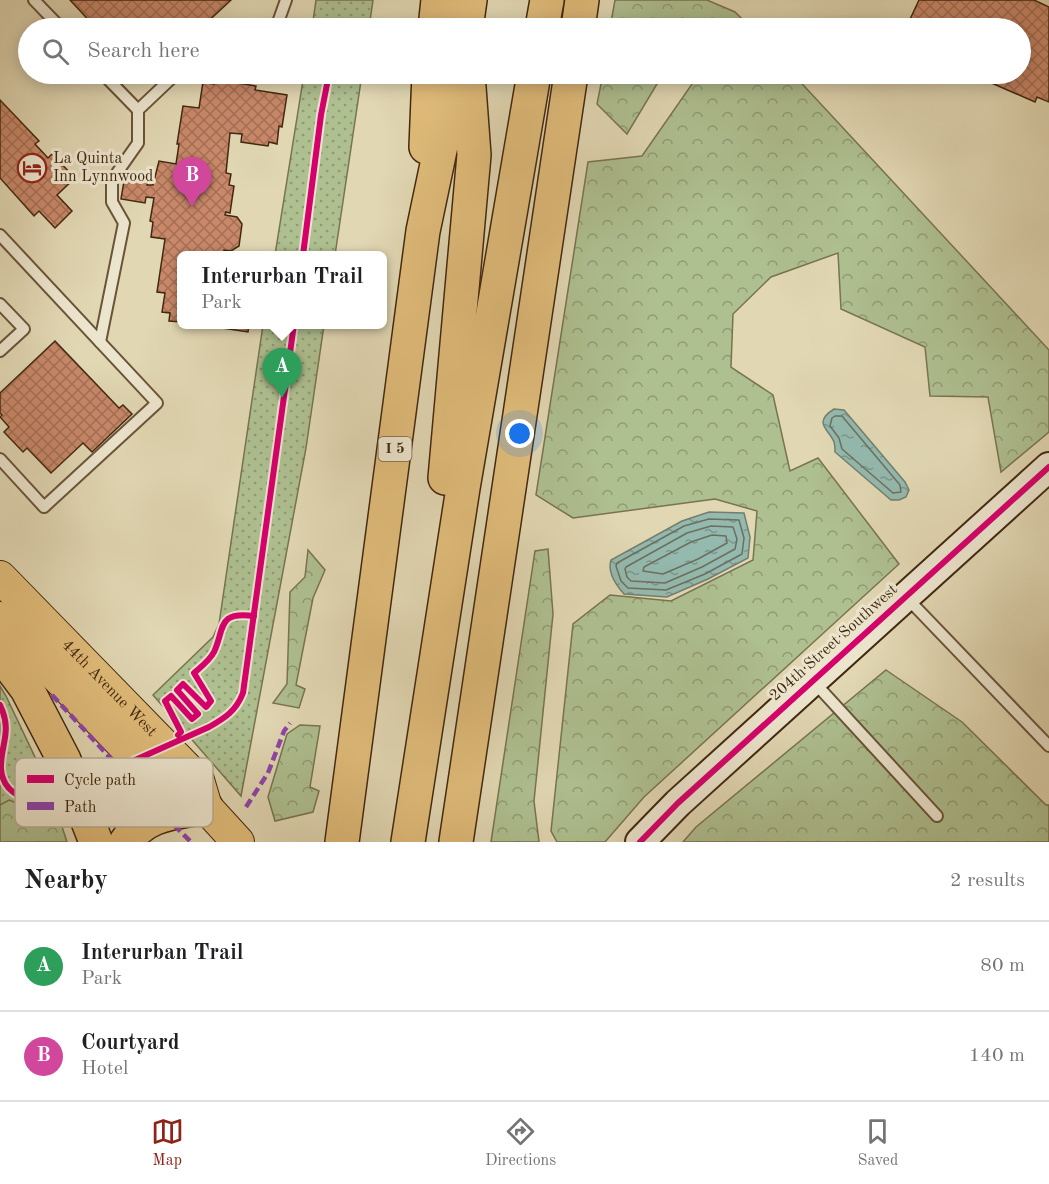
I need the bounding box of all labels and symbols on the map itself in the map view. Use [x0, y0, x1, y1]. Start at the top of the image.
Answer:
place label: La Quinta Inn Lynnwood [53, 151, 153, 185]
hotel icon: La Quinta Inn Lynnwood [16, 152, 48, 184]
pin: B [172, 158, 212, 207]
pin: A [262, 348, 302, 398]
your location [505, 419, 534, 448]
road number: I 5 [378, 437, 412, 461]
street label: 204th Street Southwest [767, 581, 901, 704]
street label: 44th Avenue West [58, 637, 160, 740]
legend [15, 758, 213, 827]
text: Cycle path [64, 773, 136, 789]
text: Path [64, 800, 97, 816]

